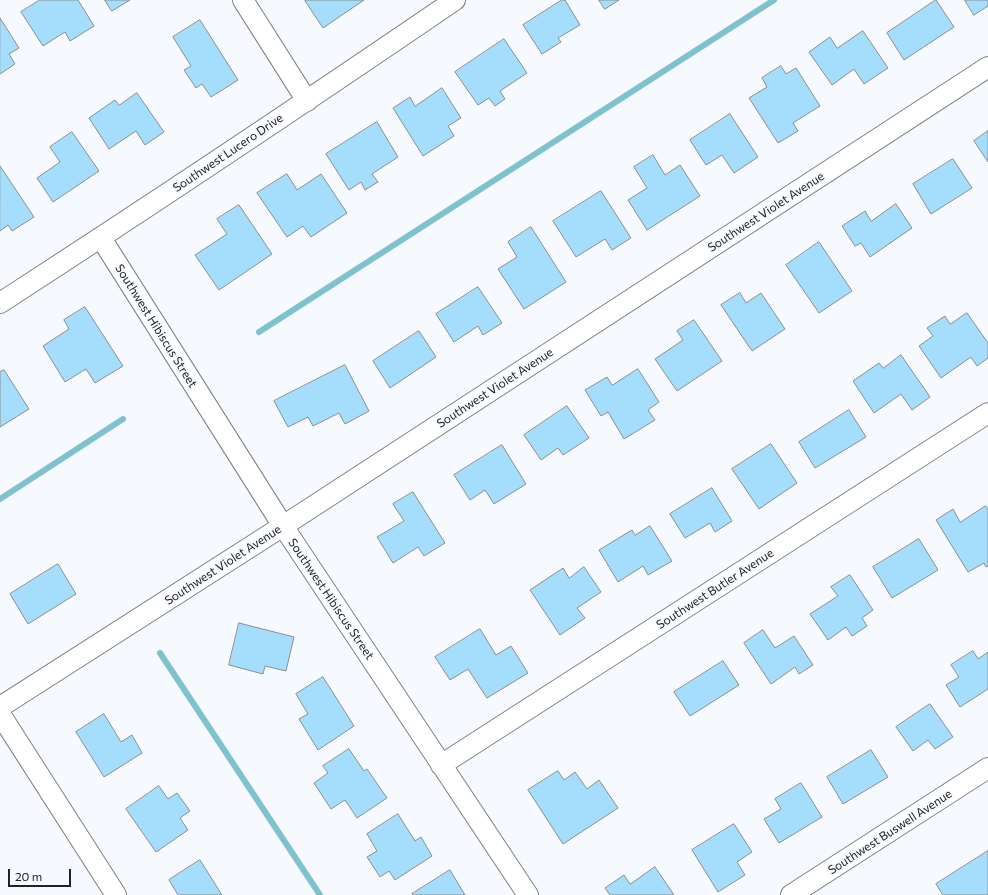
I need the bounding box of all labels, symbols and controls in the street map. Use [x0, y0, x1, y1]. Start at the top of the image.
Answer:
street label: Southwest Lucero Drive [170, 111, 286, 195]
street label: Southwest Violet Avenue [705, 169, 827, 255]
street label: Southwest Hibiscus Street [112, 262, 200, 390]
street label: Southwest Violet Avenue [434, 345, 556, 431]
street label: Southwest Violet Avenue [162, 522, 284, 608]
street label: Southwest Hibiscus Street [285, 536, 377, 662]
street label: Southwest Butler Avenue [654, 546, 776, 632]
street label: Southwest Buswell Avenue [825, 787, 955, 877]
scale bar [10, 861, 73, 887]
text: 20 m [15, 869, 42, 883]

